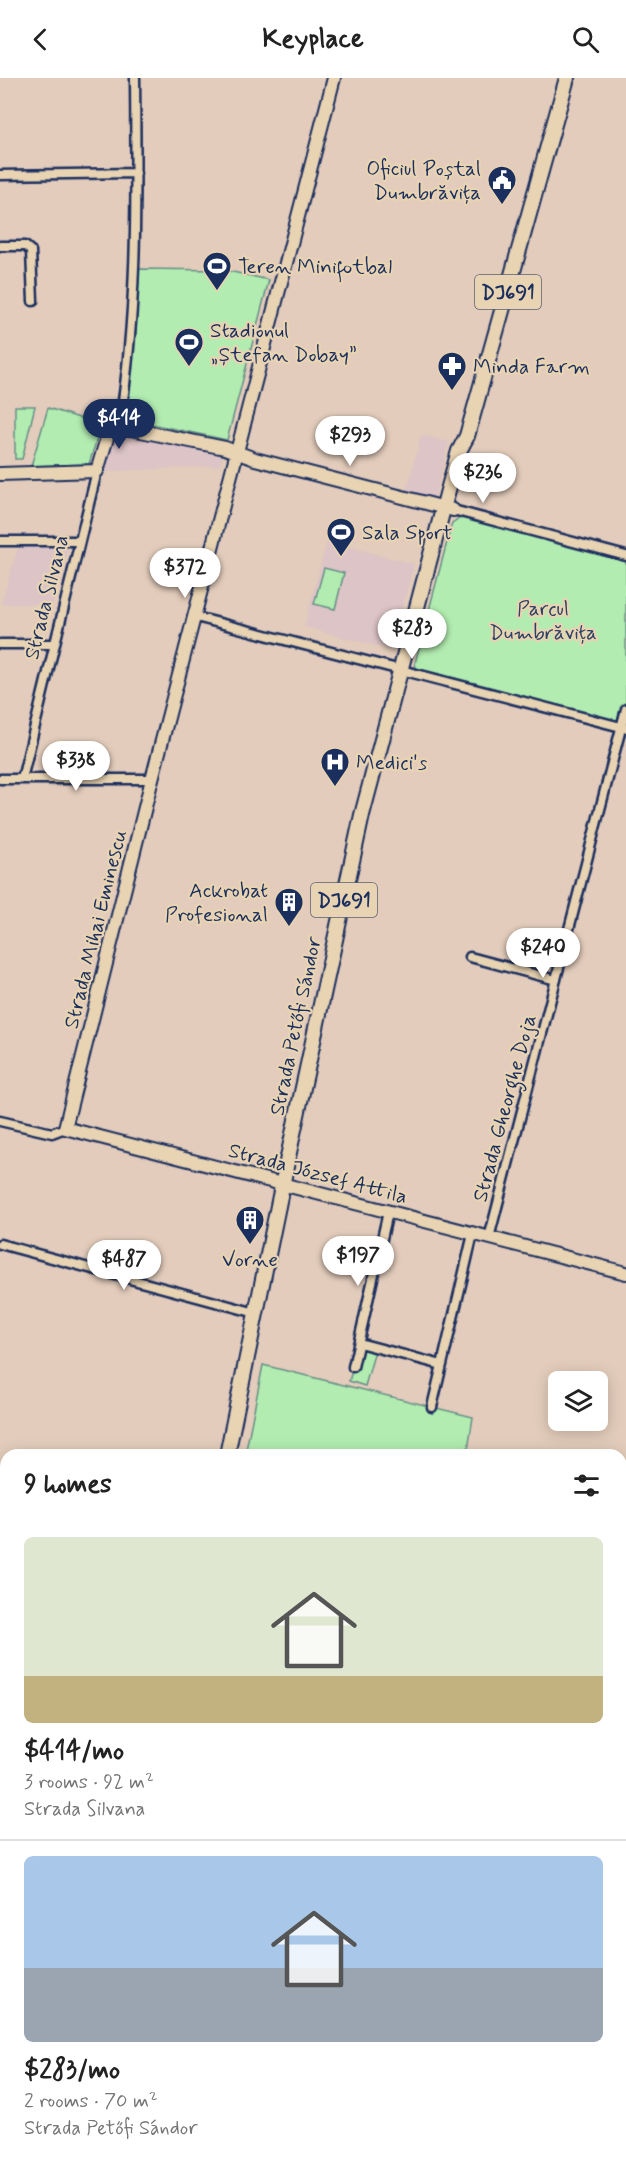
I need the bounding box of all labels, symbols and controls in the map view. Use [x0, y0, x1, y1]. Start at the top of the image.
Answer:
text: Keyplace [262, 22, 364, 57]
icon: back [24, 23, 57, 56]
icon: search [569, 23, 602, 56]
place label: Oficiul Poștal Dumbrăvița [366, 155, 481, 207]
public building icon: Oficiul Poștal Dumbrăvița [486, 164, 518, 206]
sports icon: Teren Minifotbal [201, 250, 233, 292]
place label: Teren Minifotbal [238, 253, 392, 283]
road number: DJ691 [475, 275, 541, 309]
place label: Stadionul „Ștefan Dobay” [210, 317, 357, 369]
sports icon: Stadionul „Ștefan Dobay” [173, 326, 205, 368]
pharmacy icon: Minda Farm [436, 350, 468, 392]
place label: Minda Farm [473, 353, 590, 381]
pin: $414 [83, 399, 155, 450]
text: $414 [97, 405, 141, 432]
pin: $293 [314, 416, 386, 467]
text: $293 [329, 422, 371, 449]
pin: $236 [447, 453, 519, 504]
text: $236 [463, 459, 503, 486]
sports icon: Sala Sport [325, 516, 357, 558]
place label: Sala Sport [362, 519, 453, 547]
street label: Strada Silvana [18, 532, 76, 662]
pin: $372 [149, 548, 221, 599]
text: $372 [164, 554, 206, 581]
park label: Parcul Dumbrăvița [489, 595, 597, 647]
pin: $283 [376, 609, 448, 660]
text: $283 [392, 615, 432, 642]
pin: $338 [40, 741, 112, 792]
hospital icon: Medici's [319, 746, 351, 788]
text: $338 [56, 747, 96, 774]
place label: Medici's [356, 749, 427, 777]
street label: Strada Mihai Eminescu [58, 827, 134, 1032]
place label: Ackrobat Profesional [165, 877, 268, 929]
road number: DJ691 [311, 883, 377, 917]
building icon: Ackrobat Profesional [273, 886, 305, 928]
pin: $240 [507, 928, 579, 979]
street label: Strada Petőfi Sándor [263, 934, 329, 1118]
text: $240 [520, 934, 566, 961]
street label: Strada Gheorghe Doja [466, 1011, 545, 1206]
street label: Strada József Attila [225, 1137, 410, 1211]
building icon: Vorne [234, 1204, 266, 1246]
pin: $197 [322, 1236, 394, 1287]
pin: $487 [88, 1240, 160, 1291]
text: $197 [336, 1242, 380, 1269]
text: $487 [101, 1246, 147, 1273]
place label: Vorne [222, 1246, 278, 1274]
map controls [548, 1371, 608, 1431]
button: layers [548, 1371, 608, 1431]
text: 9 homes [24, 1468, 112, 1502]
icon: filters [570, 1469, 603, 1502]
icon: home [260, 1576, 368, 1684]
text: $414/mo [24, 1735, 124, 1769]
text: 3 rooms · 92 m² [24, 1769, 154, 1796]
text: Strada Silvana [24, 1796, 145, 1823]
icon: home [260, 1895, 368, 2003]
text: $283/mo [24, 2054, 120, 2088]
text: 2 rooms · 70 m² [24, 2088, 158, 2115]
text: Strada Petőfi Sándor [24, 2115, 198, 2142]

